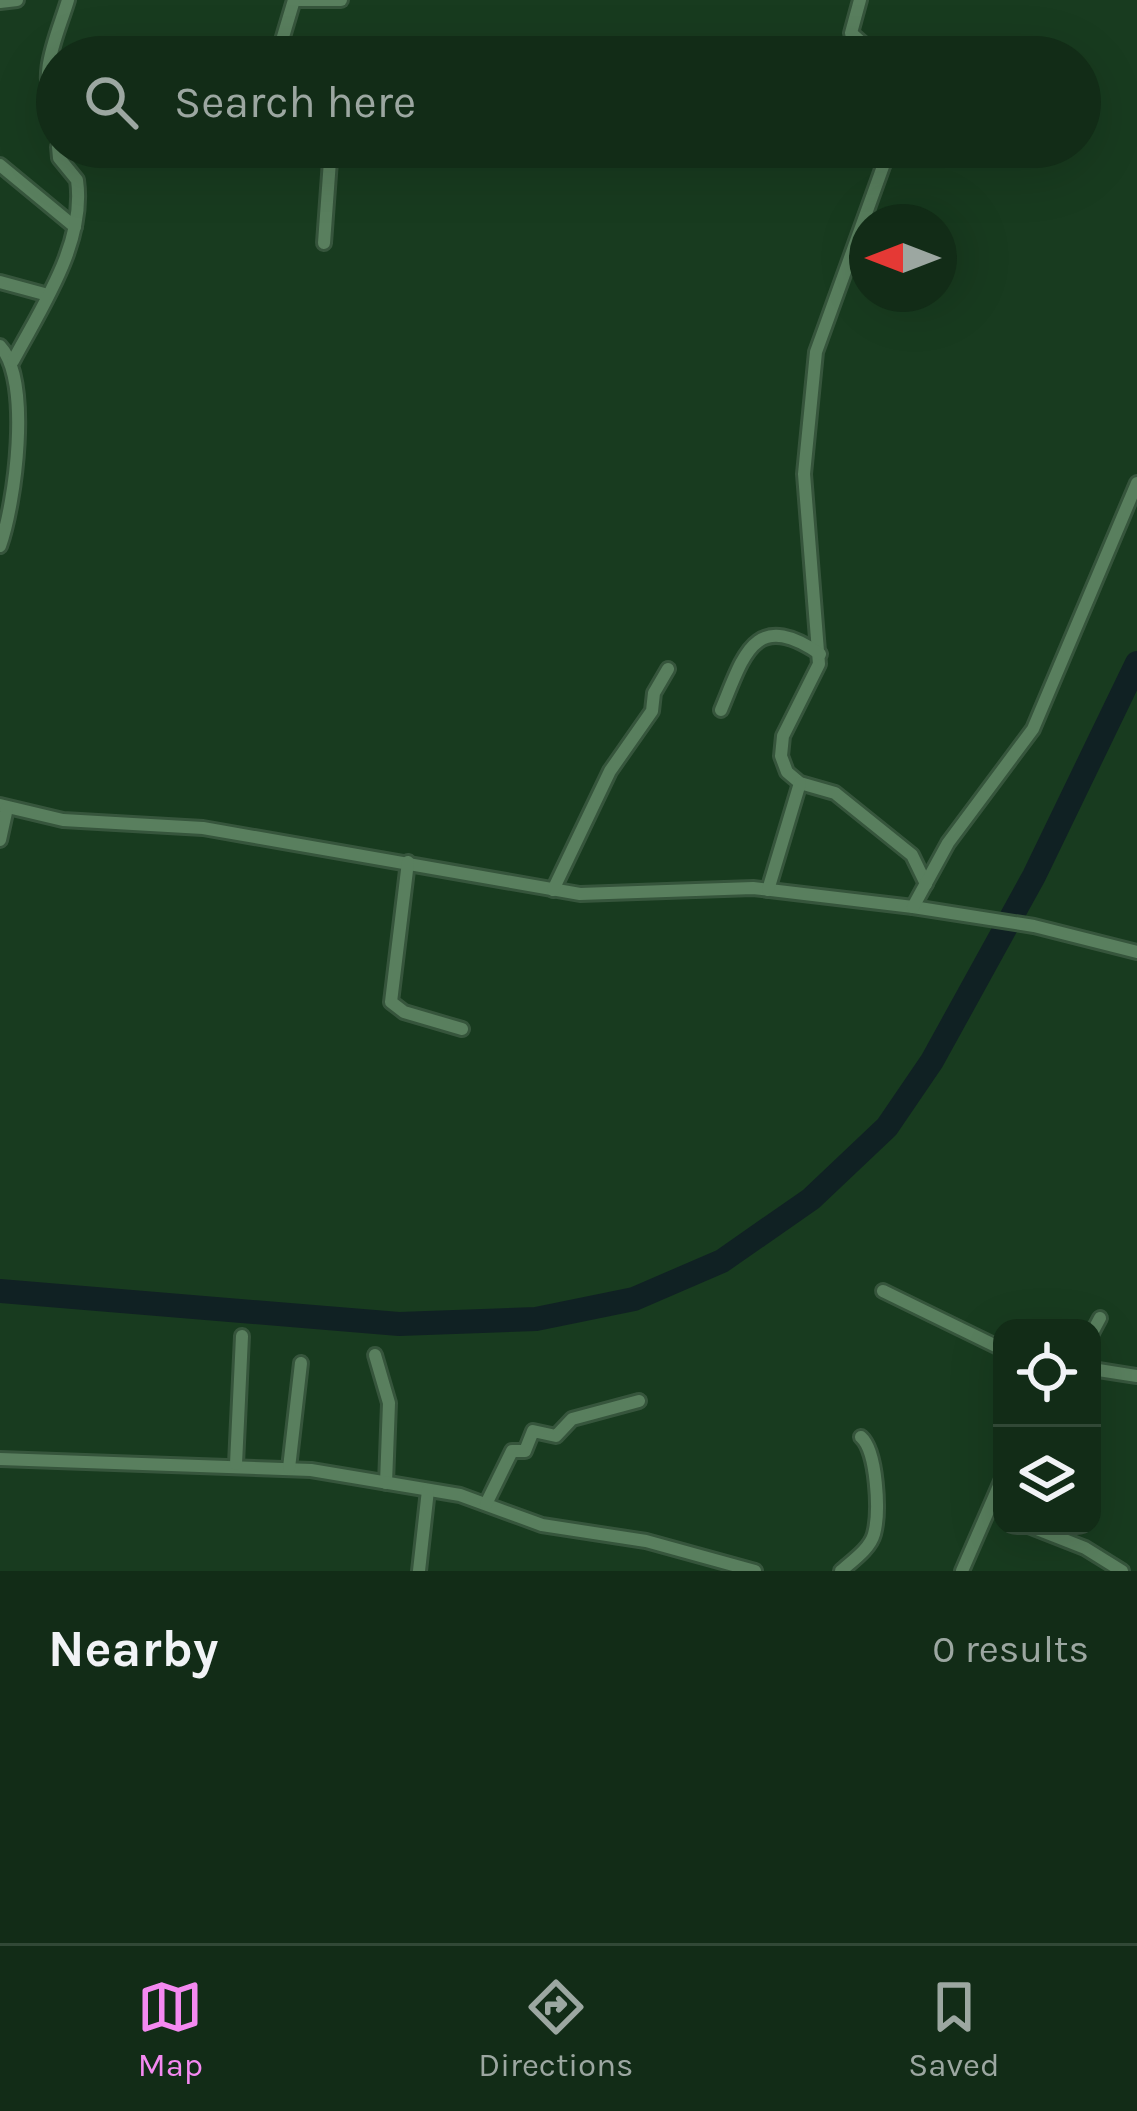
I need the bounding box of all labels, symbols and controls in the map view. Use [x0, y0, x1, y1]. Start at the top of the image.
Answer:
search box [36, 36, 1101, 168]
icon: search [78, 69, 144, 135]
text: Search here [174, 76, 416, 128]
north arrow [849, 204, 957, 312]
map controls [993, 1319, 1101, 1535]
button: locate [993, 1319, 1101, 1427]
button: layers [993, 1427, 1101, 1535]
text: Nearby [48, 1619, 218, 1679]
text: 0 results [932, 1626, 1089, 1672]
tab: Map [137, 1974, 203, 2084]
tab: Directions [478, 1974, 633, 2084]
tab: Saved [908, 1974, 1000, 2084]

